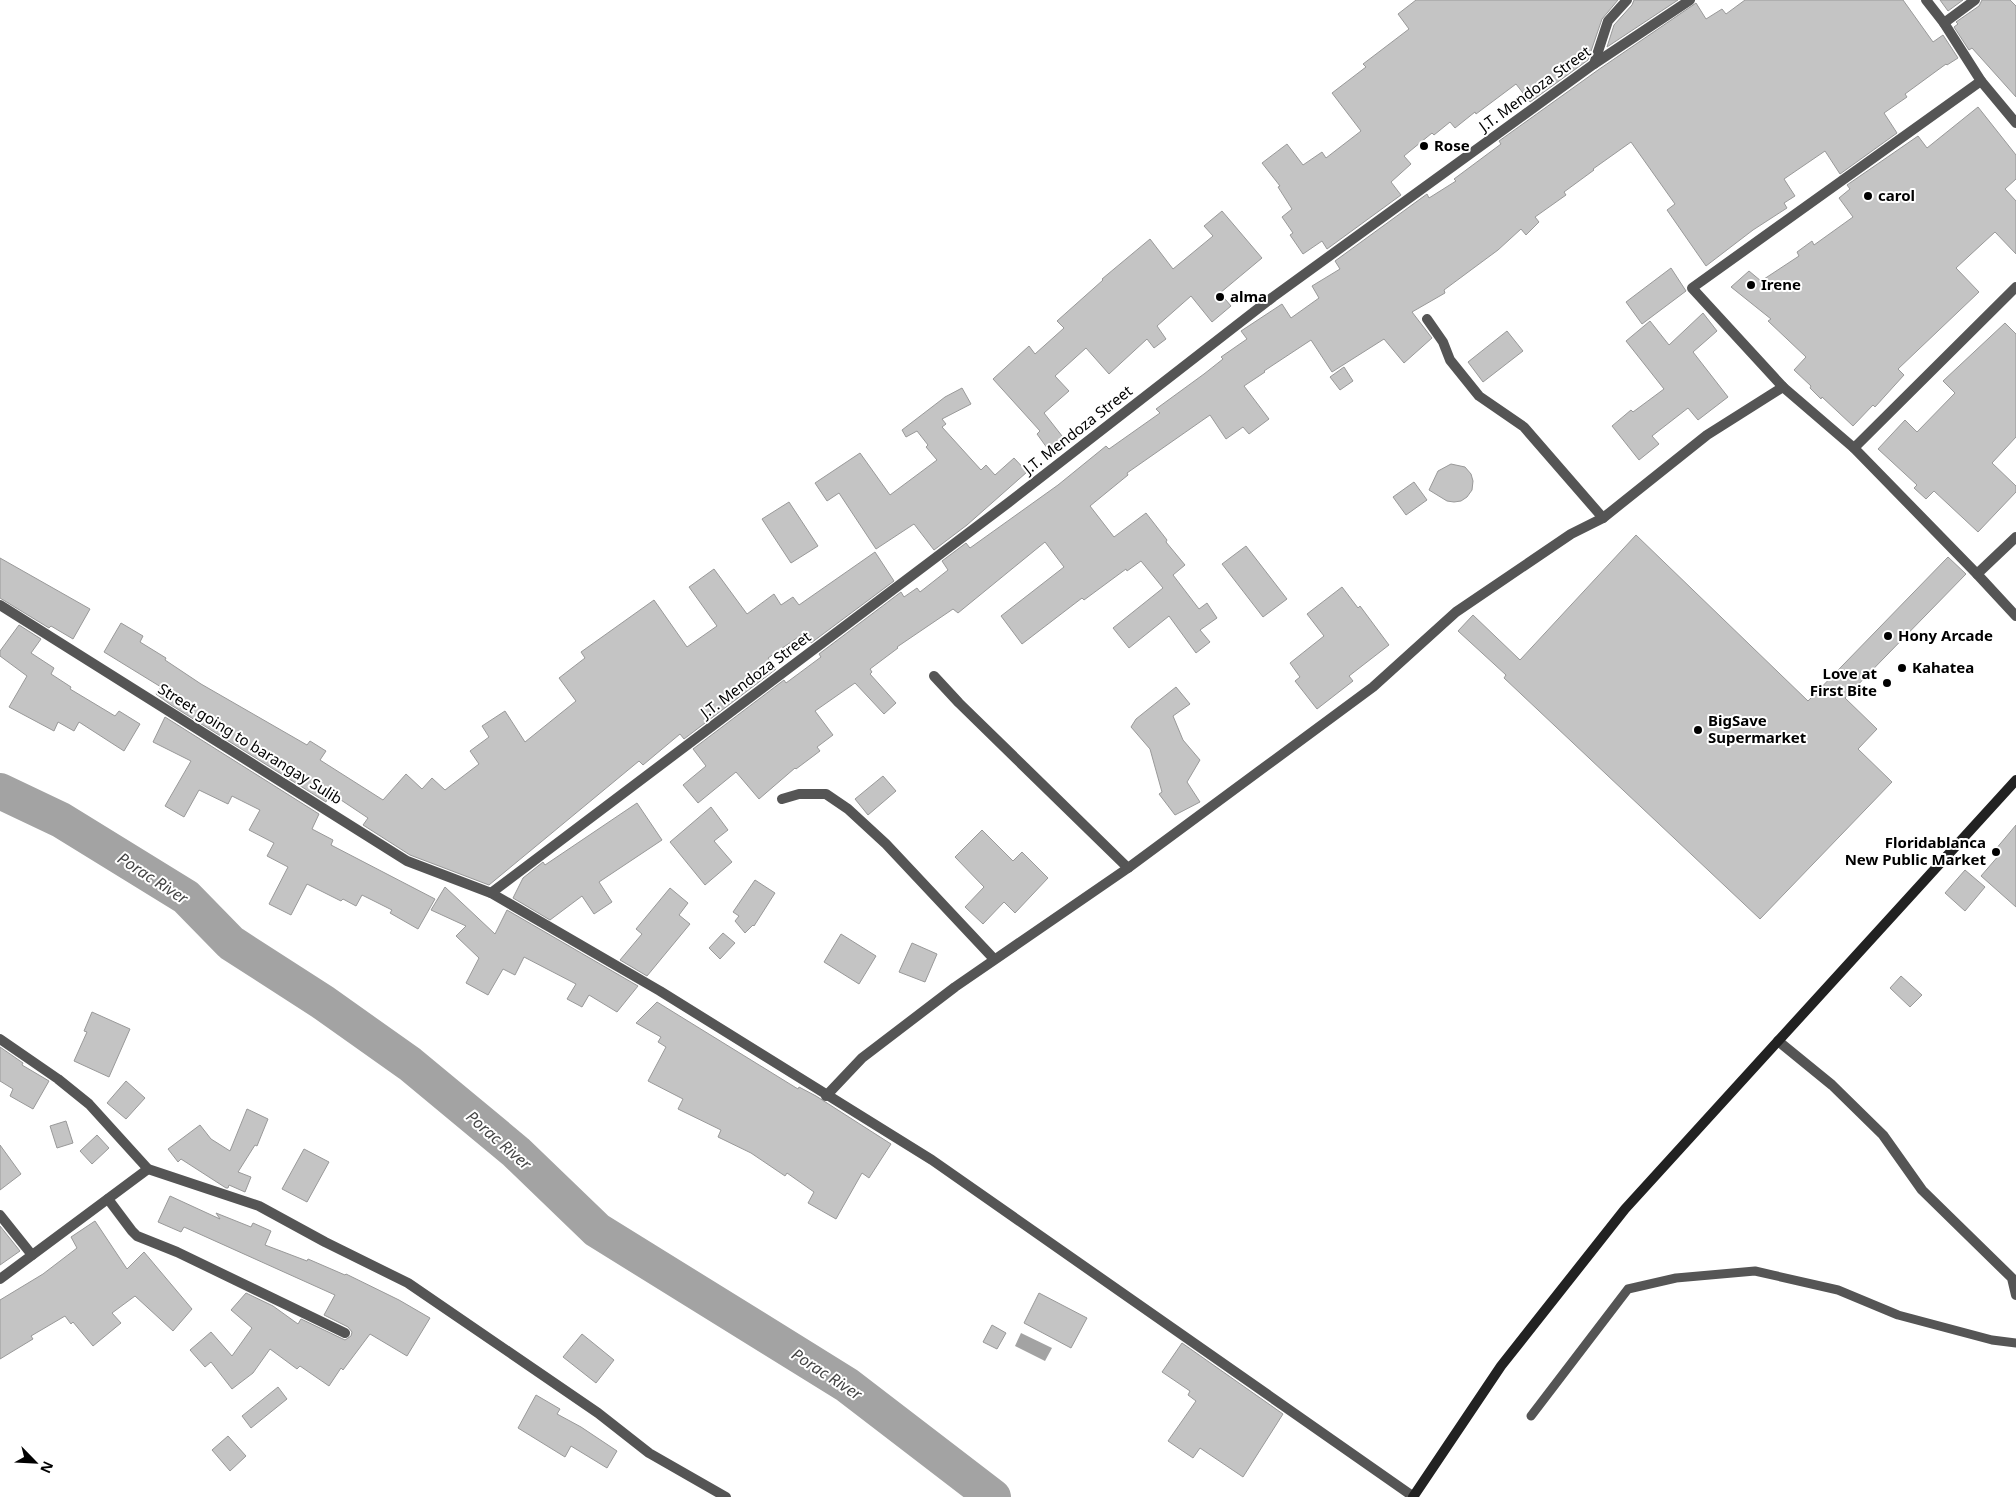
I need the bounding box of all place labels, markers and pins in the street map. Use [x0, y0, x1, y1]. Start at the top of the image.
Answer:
place label: Rose [1434, 135, 1470, 155]
marker: Rose [1418, 140, 1430, 152]
place label: carol [1878, 185, 1915, 205]
marker: carol [1862, 190, 1874, 202]
place label: Irene [1761, 274, 1801, 294]
marker: Irene [1745, 279, 1757, 291]
place label: alma [1230, 286, 1267, 306]
marker: alma [1214, 291, 1226, 303]
place label: Hony Arcade [1898, 625, 1993, 645]
marker: Hony Arcade [1882, 630, 1894, 642]
place label: Kahatea [1912, 657, 1974, 677]
marker: Kahatea [1896, 662, 1908, 674]
place label: Love at First Bite [1810, 663, 1877, 700]
marker: Love at First Bite [1881, 677, 1893, 689]
place label: BigSave Supermarket [1708, 710, 1807, 747]
marker: BigSave Supermarket [1692, 724, 1704, 736]
place label: Floridablanca New Public Market [1845, 832, 1986, 869]
marker: Floridablanca New Public Market [1990, 846, 2002, 858]

